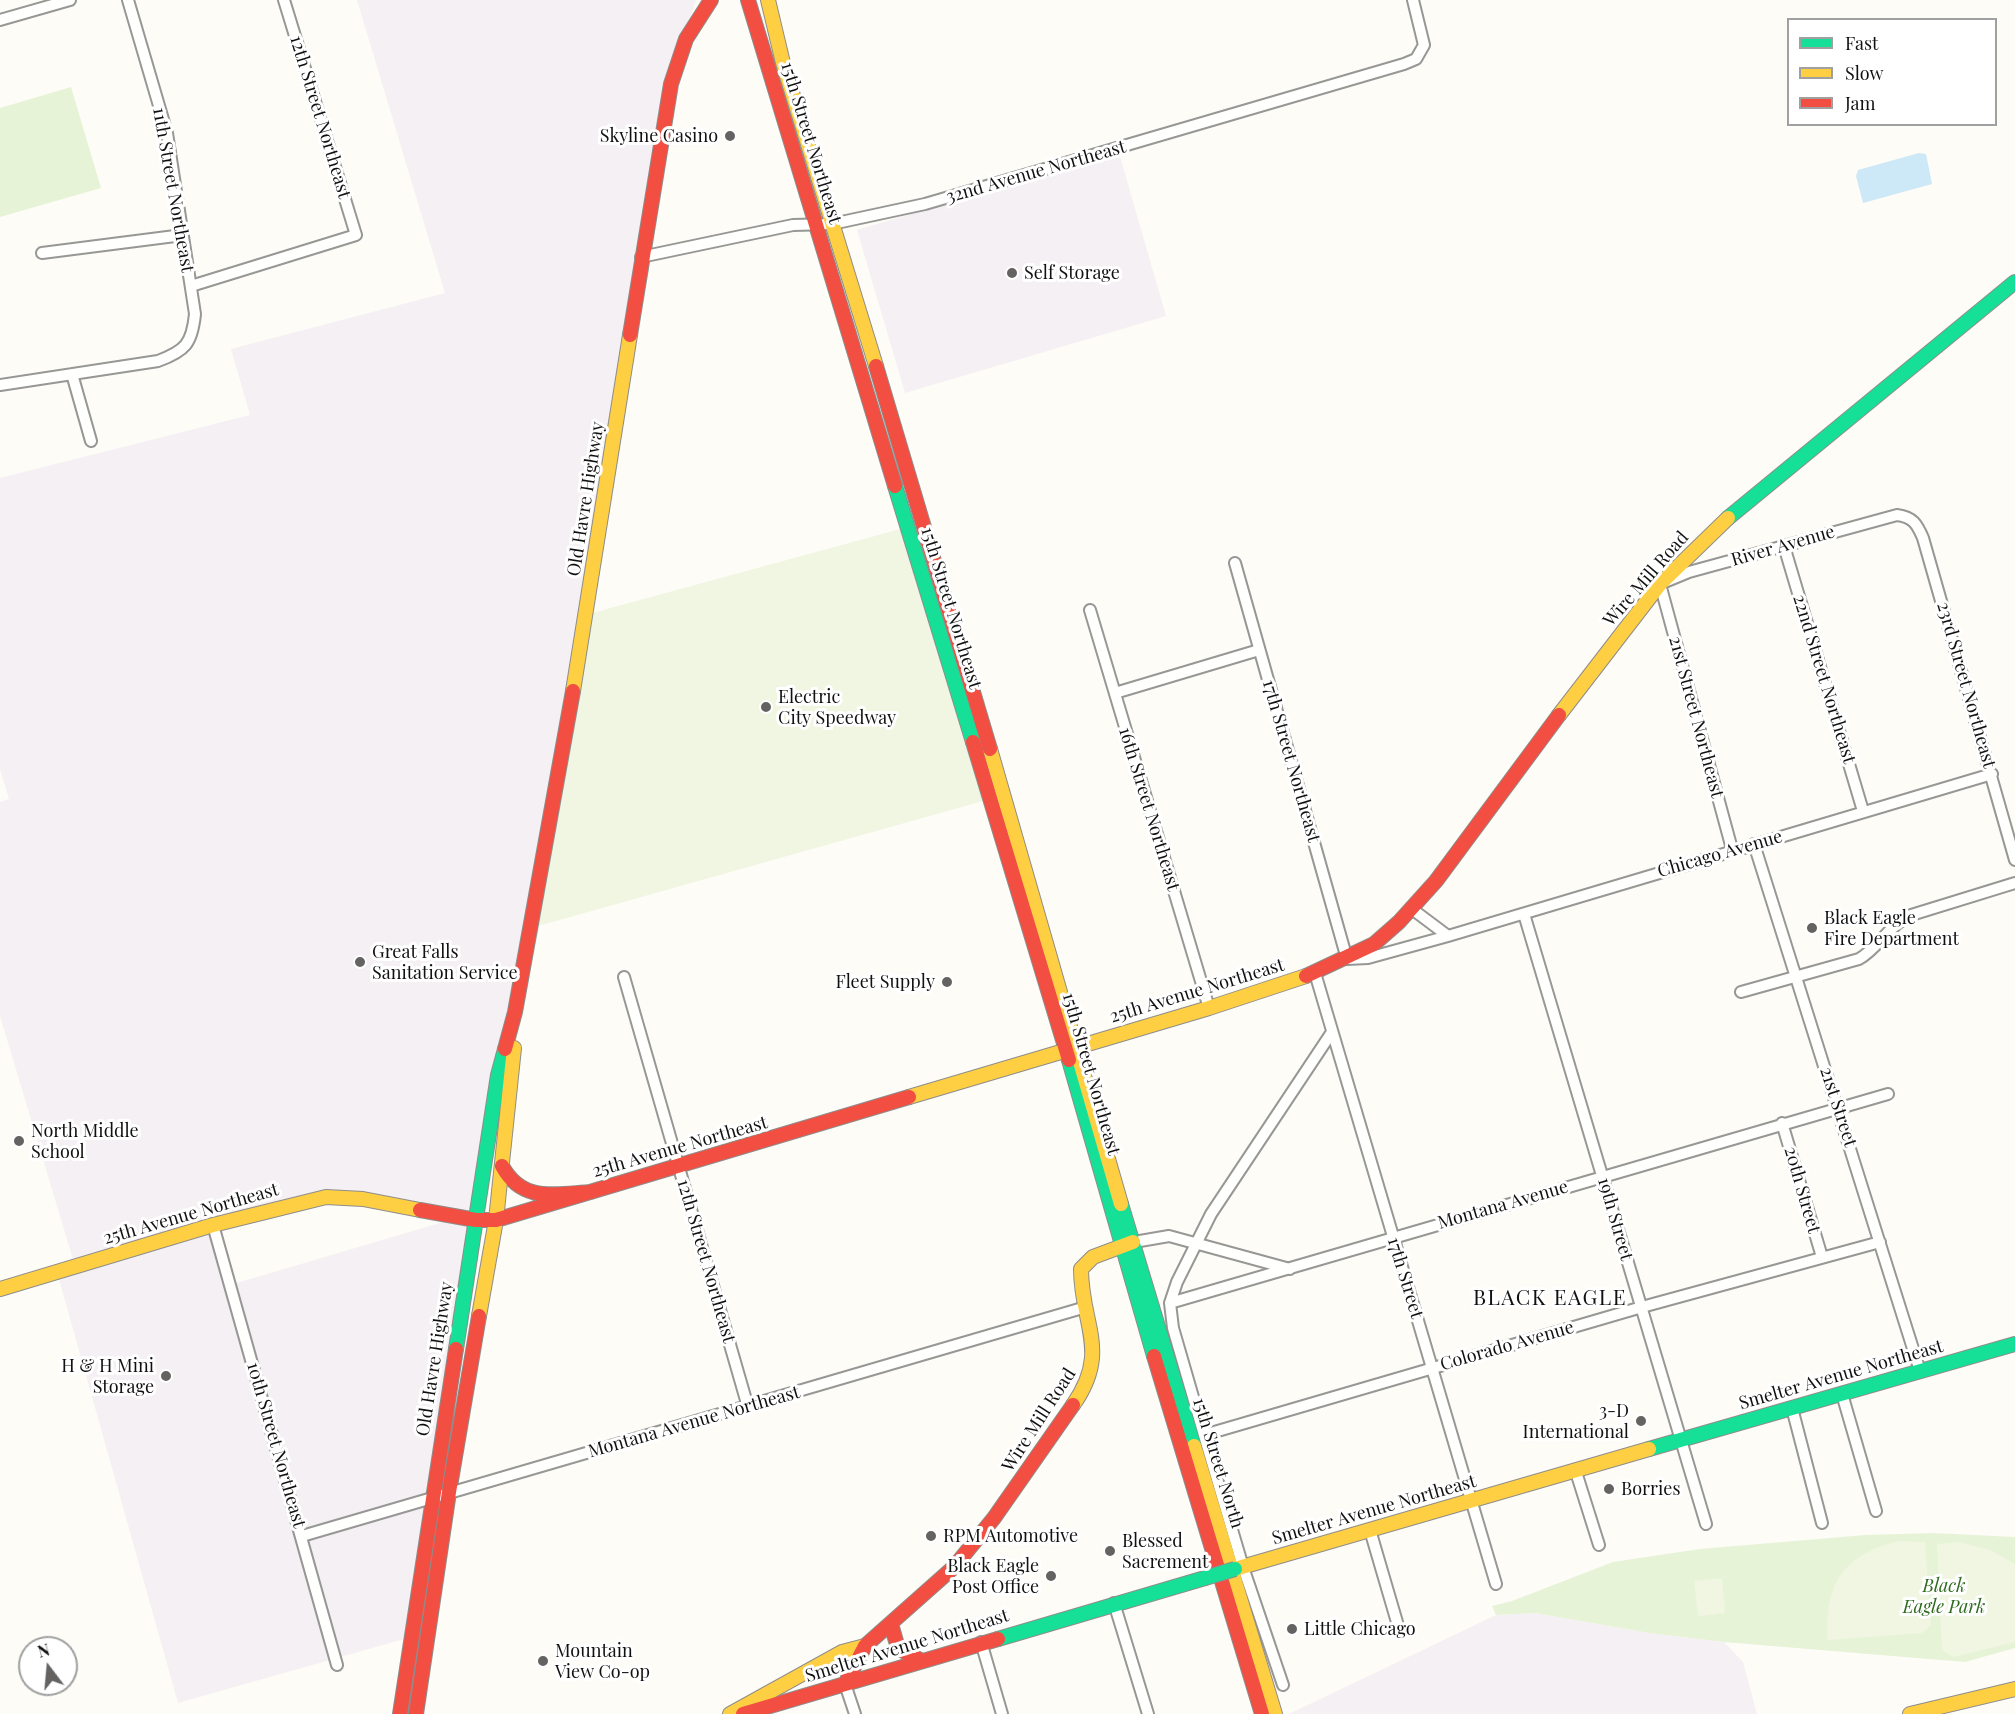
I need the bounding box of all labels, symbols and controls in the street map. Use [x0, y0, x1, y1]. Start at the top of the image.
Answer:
legend [1787, 18, 1997, 126]
text: Fast [1845, 31, 1878, 55]
street label: 12th Street Northeast [285, 33, 355, 201]
street label: 15th Street Northeast [776, 60, 846, 226]
text: Slow [1845, 61, 1883, 85]
text: Jam [1845, 91, 1875, 115]
street label: 11th Street Northeast [148, 106, 198, 274]
place label: Skyline Casino [600, 125, 718, 147]
marker: Skyline Casino [723, 129, 737, 143]
street label: 32nd Avenue Northeast [944, 136, 1128, 208]
place label: Self Storage [1024, 262, 1120, 284]
marker: Self Storage [1005, 266, 1019, 280]
street label: Old Havre Highway [563, 420, 609, 578]
street label: River Avenue [1729, 521, 1837, 571]
street label: 15th Street Northeast [916, 525, 986, 691]
street label: Wire Mill Road [1599, 527, 1693, 631]
street label: 22nd Street Northeast [1788, 592, 1860, 766]
street label: 23rd Street Northeast [1932, 599, 2000, 771]
street label: 21st Street Northeast [1664, 634, 1728, 800]
street label: 17th Street Northeast [1257, 677, 1325, 845]
place label: Electric City Speedway [778, 686, 896, 728]
marker: Electric City Speedway [759, 700, 773, 714]
street label: 16th Street Northeast [1114, 725, 1184, 893]
street label: Chicago Avenue [1655, 826, 1785, 882]
place label: Black Eagle Fire Department [1824, 907, 1959, 950]
marker: Black Eagle Fire Department [1805, 921, 1819, 935]
place label: Great Falls Sanitation Service [372, 941, 518, 984]
street label: 25th Avenue Northeast [1107, 954, 1287, 1028]
marker: Great Falls Sanitation Service [353, 955, 367, 969]
place label: Fleet Supply [836, 971, 935, 993]
marker: Fleet Supply [940, 975, 954, 989]
street label: 15th Street Northeast [1057, 990, 1125, 1158]
street label: 21st Street [1815, 1064, 1861, 1150]
street label: 25th Avenue Northeast [590, 1112, 770, 1182]
place label: North Middle School [31, 1120, 139, 1162]
marker: North Middle School [12, 1134, 26, 1148]
street label: 20th Street [1779, 1144, 1825, 1236]
street label: 19th Street [1593, 1175, 1637, 1263]
street label: Montana Avenue [1435, 1176, 1571, 1234]
street label: 12th Street Northeast [672, 1177, 740, 1345]
street label: 25th Avenue Northeast [101, 1179, 281, 1249]
street label: 17th Street [1382, 1235, 1428, 1321]
street label: Old Havre Highway [412, 1280, 458, 1438]
district label: BLACK EAGLE [1473, 1285, 1627, 1311]
street label: Colorado Avenue [1438, 1317, 1576, 1375]
street label: Smelter Avenue Northeast [1736, 1335, 1946, 1415]
place label: H & H Mini Storage [61, 1355, 154, 1398]
street label: 10th Street Northeast [242, 1360, 310, 1530]
street label: Wire Mill Road [998, 1364, 1080, 1476]
marker: H & H Mini Storage [159, 1369, 173, 1383]
street label: Montana Avenue Northeast [586, 1381, 802, 1463]
street label: 15th Street North [1188, 1395, 1248, 1531]
place label: 3-D International [1523, 1400, 1629, 1442]
marker: 3-D International [1634, 1414, 1648, 1428]
street label: Smelter Avenue Northeast [1269, 1470, 1479, 1550]
place label: Borries [1621, 1478, 1681, 1500]
marker: Borries [1602, 1482, 1616, 1496]
place label: RPM Automotive [943, 1525, 1078, 1547]
marker: RPM Automotive [924, 1529, 938, 1543]
place label: Blessed Sacrement [1122, 1530, 1208, 1572]
marker: Blessed Sacrement [1103, 1544, 1117, 1558]
place label: Black Eagle Post Office [947, 1555, 1039, 1598]
marker: Black Eagle Post Office [1044, 1569, 1058, 1583]
park label: Black Eagle Park [1903, 1575, 1985, 1618]
street label: Smelter Avenue Northeast [803, 1605, 1011, 1687]
place label: Little Chicago [1304, 1618, 1416, 1640]
marker: Little Chicago [1285, 1622, 1299, 1636]
north arrow [18, 1636, 78, 1696]
text: N [35, 1638, 52, 1662]
place label: Mountain View Co-op [555, 1640, 650, 1682]
marker: Mountain View Co-op [536, 1654, 550, 1668]

